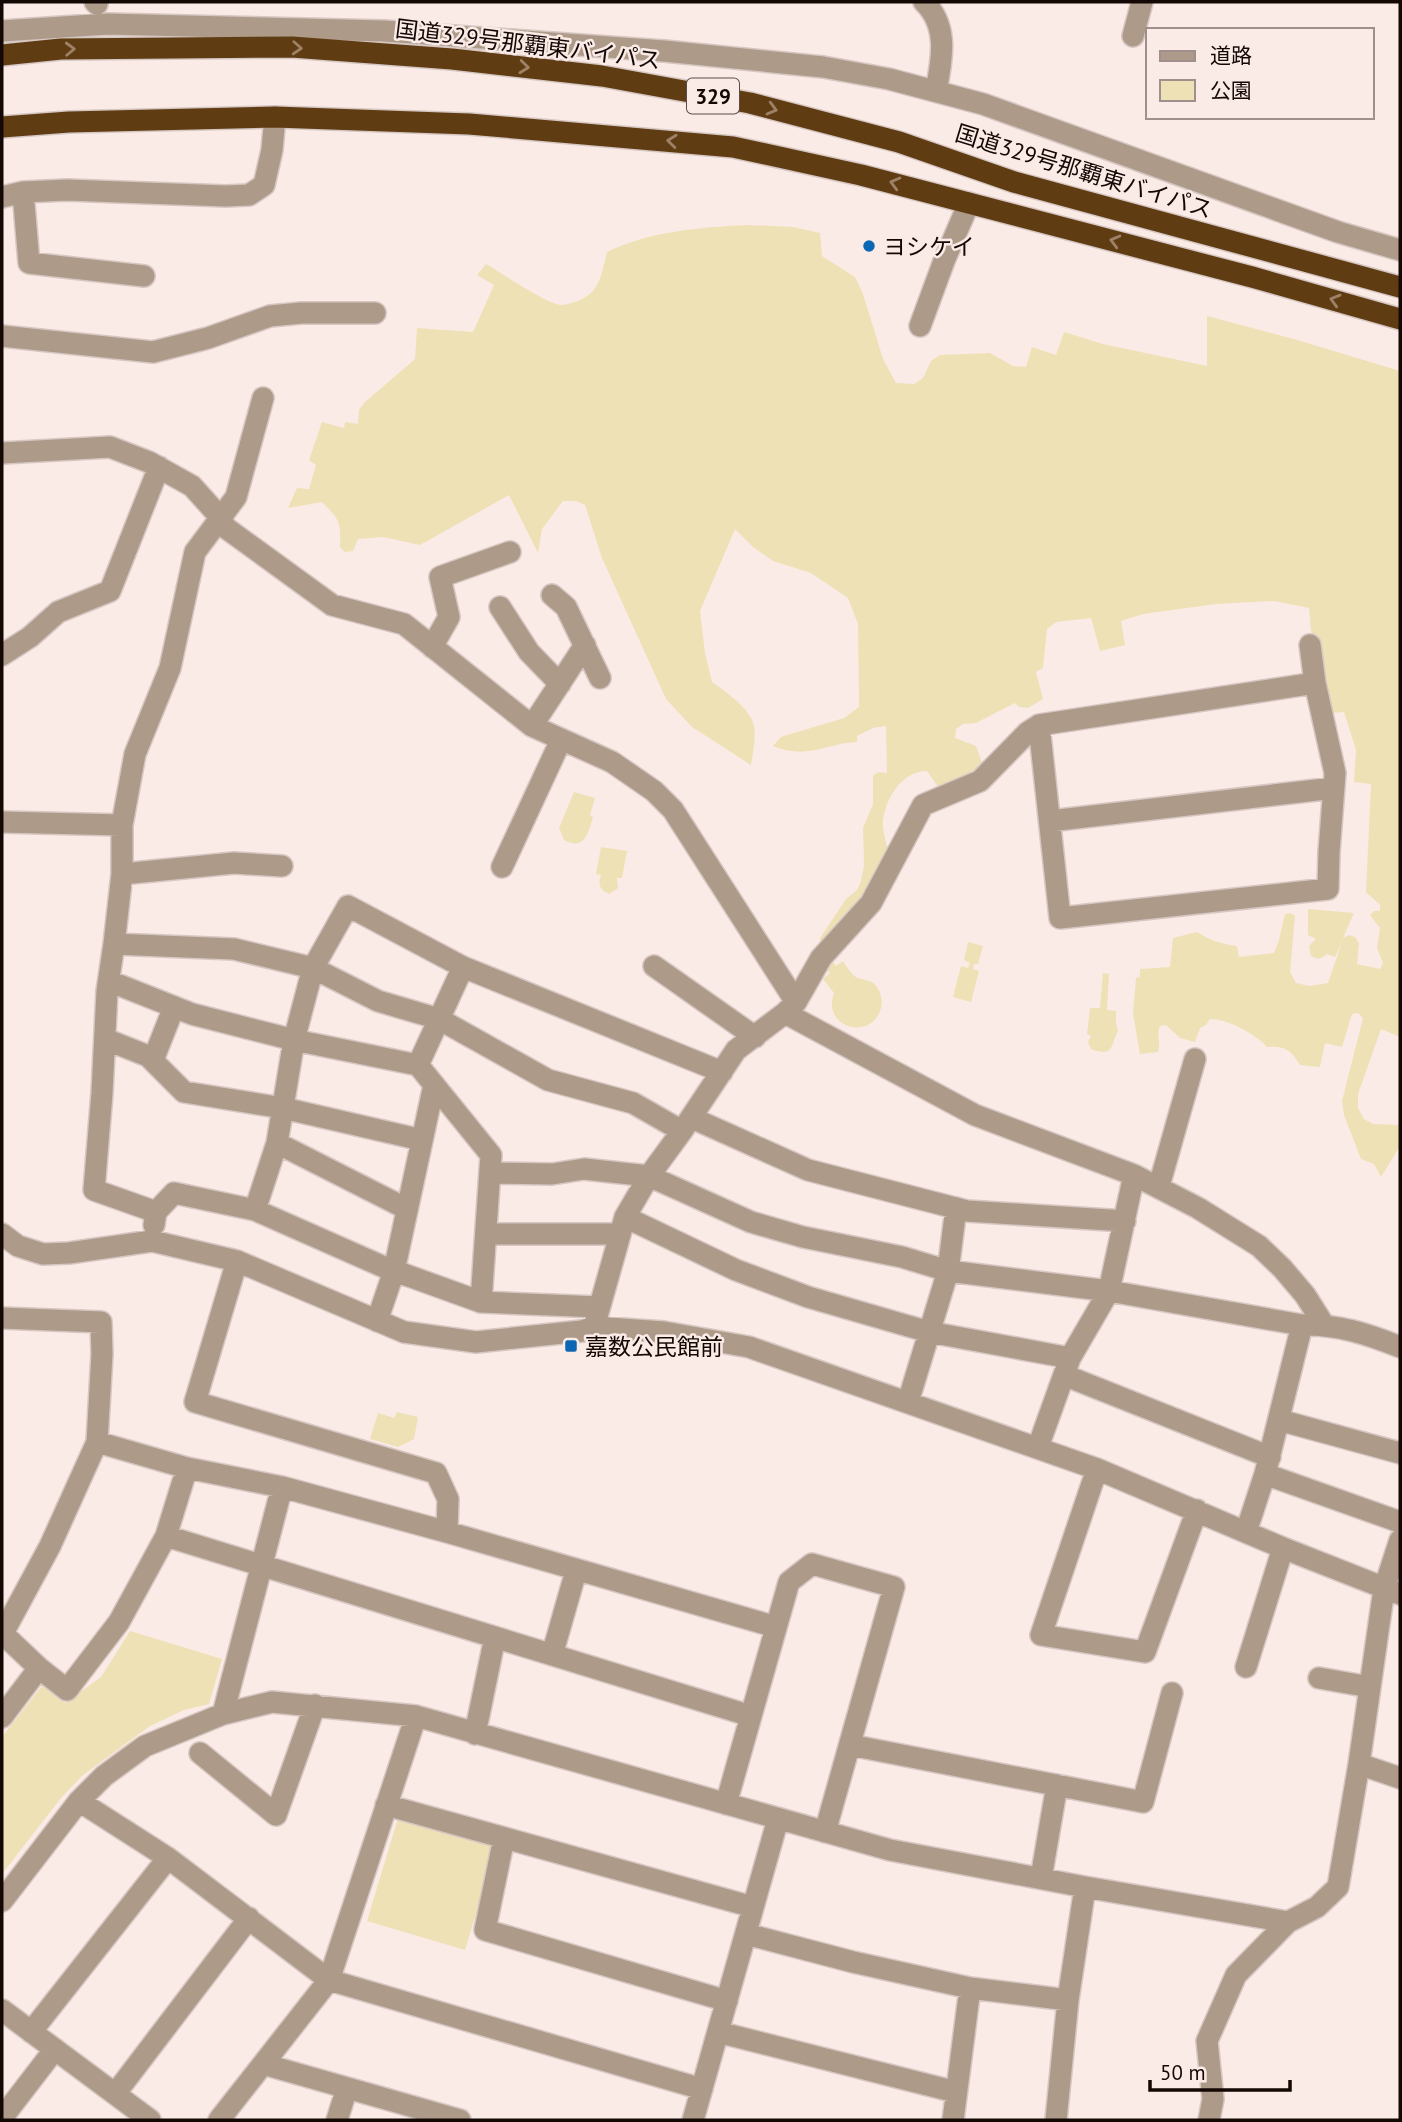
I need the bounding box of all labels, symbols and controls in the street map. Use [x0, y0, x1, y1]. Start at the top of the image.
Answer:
street label: 国道329号那覇東バイパス [394, 13, 662, 75]
legend [1146, 28, 1374, 119]
one-way arrow [292, 40, 303, 55]
one-way arrow [64, 42, 75, 57]
text: 道路 [1210, 42, 1252, 69]
one-way arrow [518, 60, 530, 75]
text: 公園 [1210, 77, 1252, 104]
road number: 329 [687, 78, 739, 114]
one-way arrow [766, 101, 778, 115]
street label: 国道329号那覇東バイパス [952, 118, 1216, 224]
one-way arrow [666, 134, 677, 149]
one-way arrow [889, 177, 901, 191]
place label: ヨシケイ [883, 232, 975, 261]
one-way arrow [1109, 235, 1121, 249]
marker: ヨシケイ [861, 238, 877, 254]
one-way arrow [1329, 294, 1341, 309]
place label: 嘉数公民館前 [585, 1332, 723, 1361]
marker: 嘉数公民館前 [563, 1338, 579, 1354]
scale bar [1150, 2048, 1290, 2092]
text: 50 m [1160, 2059, 1206, 2086]

